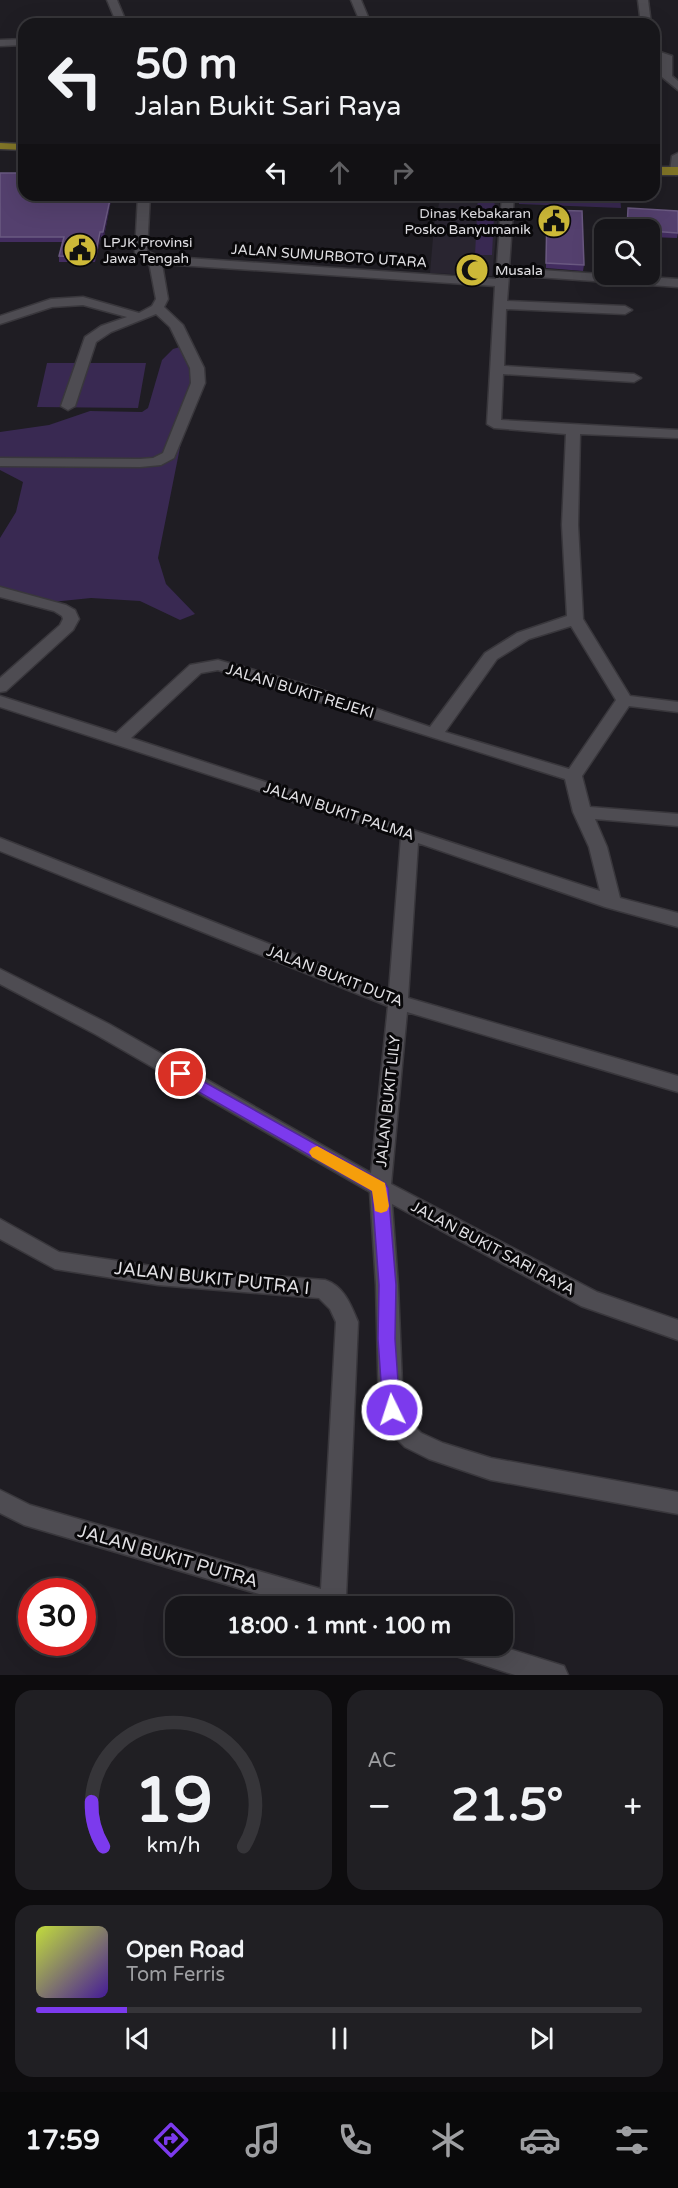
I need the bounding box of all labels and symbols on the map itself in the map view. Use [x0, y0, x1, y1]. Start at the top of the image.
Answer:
public building icon: Dinas Kebakaran Posko Banyumanik [536, 203, 572, 239]
place label: Dinas Kebakaran Posko Banyumanik [405, 205, 531, 238]
public building icon: LPJK Provinsi Jawa Tengah [62, 232, 98, 268]
place label: LPJK Provinsi Jawa Tengah [103, 234, 193, 267]
street label: JALAN SUMURBOTO UTARA [230, 241, 428, 271]
mosque icon: Musala [454, 252, 490, 288]
place label: Musala [495, 262, 543, 279]
street label: JALAN BUKIT REJEKI [224, 660, 376, 722]
street label: JALAN BUKIT PALMA [261, 778, 417, 844]
street label: JALAN BUKIT DUTA [264, 942, 406, 1010]
street label: JALAN BUKIT LILY [372, 1034, 404, 1168]
pin [155, 1048, 206, 1099]
street label: JALAN BUKIT SARI RAYA [408, 1197, 578, 1299]
street label: JALAN BUKIT PUTRA I [113, 1257, 311, 1299]
position arrow [360, 1378, 424, 1442]
street label: JALAN BUKIT PUTRA [75, 1520, 261, 1592]
speed limit sign: 30 [18, 1578, 96, 1656]

